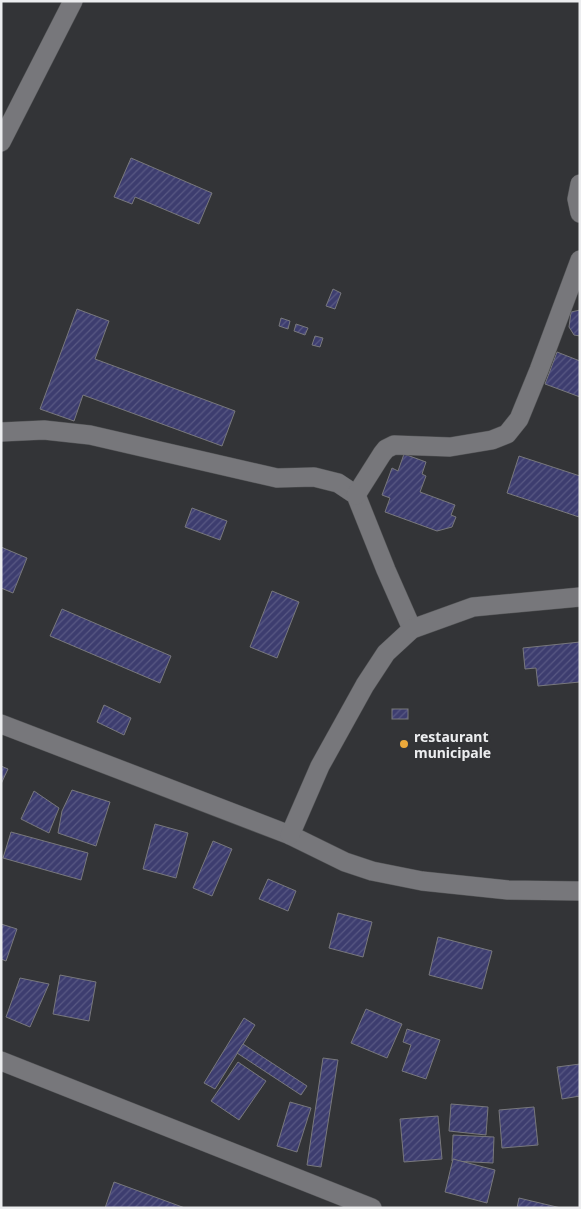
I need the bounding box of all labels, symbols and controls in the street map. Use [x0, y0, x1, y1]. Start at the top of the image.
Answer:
place label: restaurant municipale [414, 727, 491, 762]
marker: restaurant municipale [398, 738, 410, 750]

